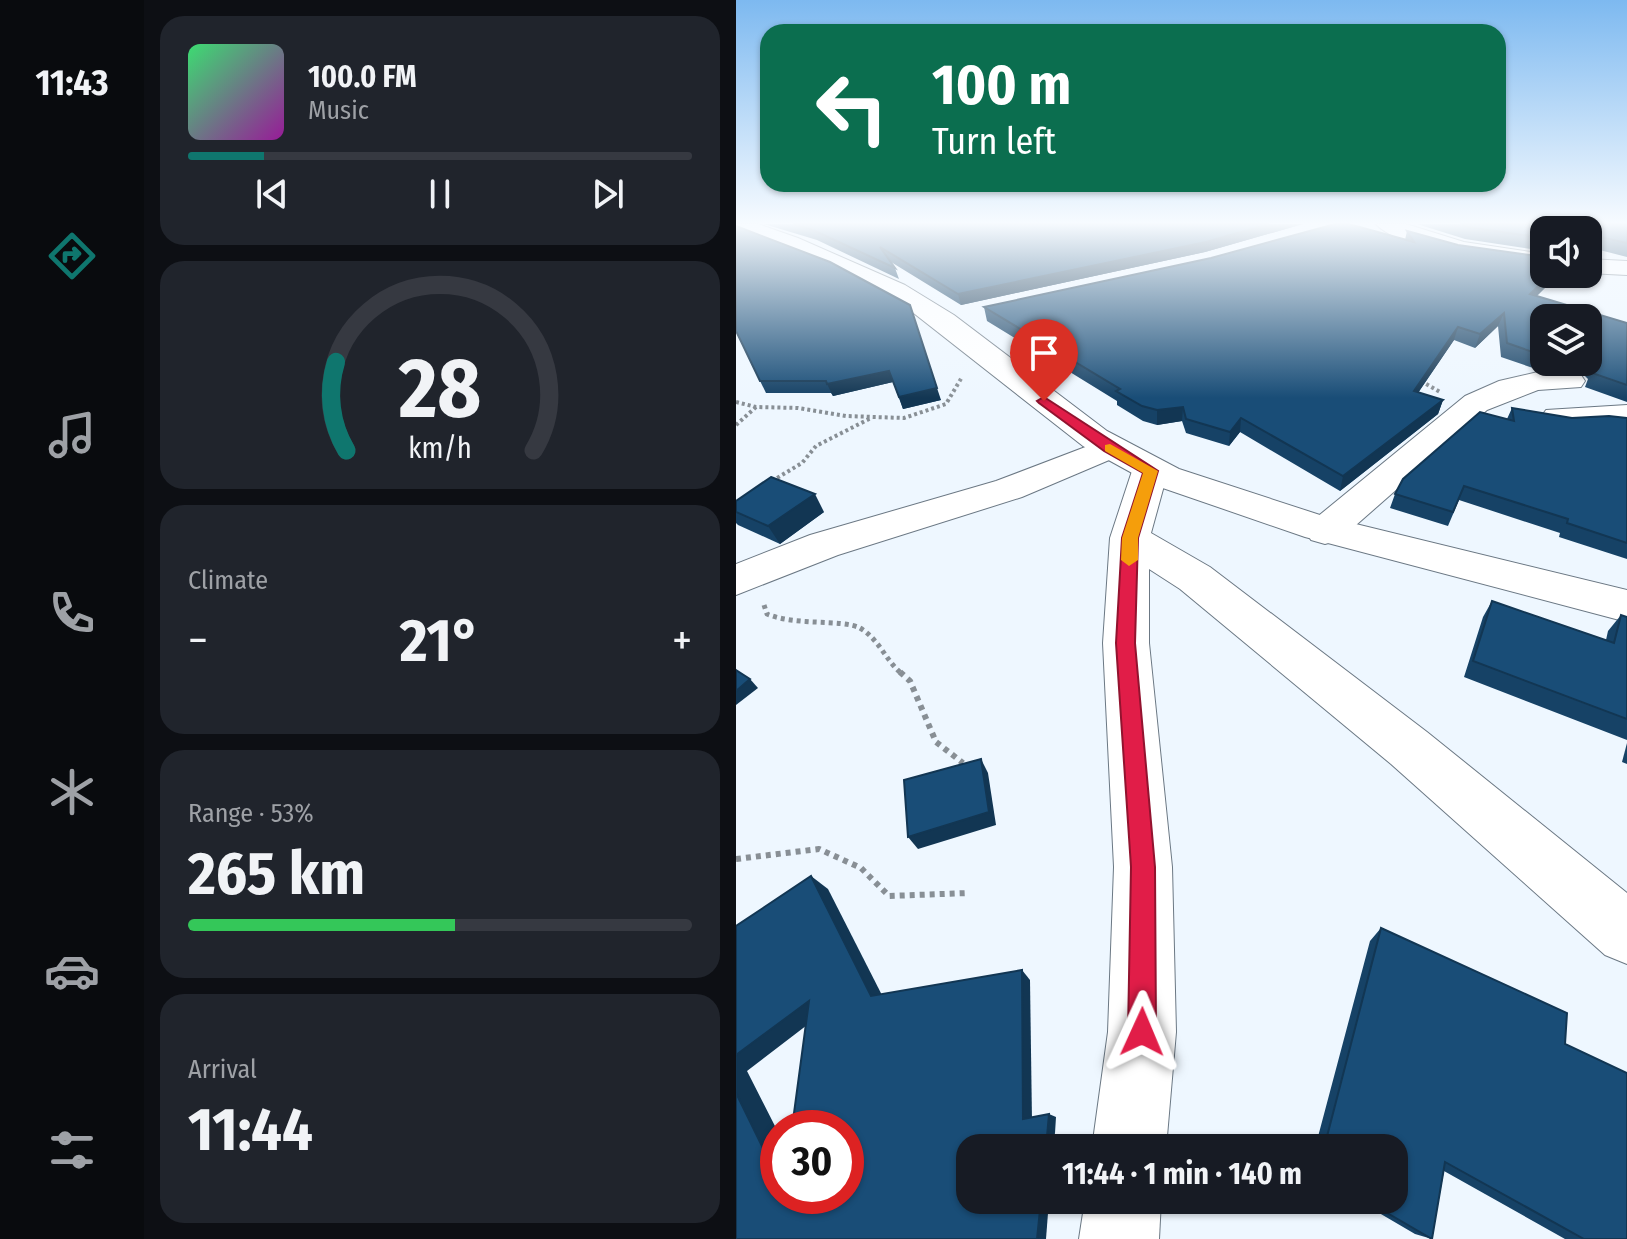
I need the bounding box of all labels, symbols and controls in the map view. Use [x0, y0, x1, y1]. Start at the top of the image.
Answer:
text: 100 m [932, 52, 1071, 119]
icon: left [800, 56, 904, 160]
text: 100.0 FM [308, 59, 417, 95]
text: 11:43 [35, 61, 109, 105]
text: Music [308, 95, 369, 126]
text: Turn left [932, 120, 1056, 164]
icon: previous [250, 172, 294, 216]
icon: pause [418, 172, 462, 216]
icon: next [586, 172, 630, 216]
map controls [1530, 216, 1602, 376]
button: sound [1530, 216, 1602, 288]
icon: directions [44, 228, 100, 284]
button: layers [1530, 304, 1602, 376]
pin [1010, 319, 1078, 401]
icon: arrive [1022, 331, 1066, 375]
text: 28 [398, 338, 481, 438]
icon: music [44, 407, 100, 463]
text: km/h [408, 431, 472, 466]
text: Climate [188, 565, 268, 596]
icon: phone [44, 585, 100, 641]
text: 21° [400, 605, 480, 677]
text: − [188, 614, 208, 667]
text: + [672, 614, 692, 667]
icon: climate [44, 764, 100, 820]
text: Range · 53% [188, 798, 314, 829]
text: 265 km [188, 838, 365, 910]
icon: car [44, 943, 100, 999]
position arrow [1100, 990, 1184, 1074]
text: Arrival [188, 1054, 257, 1085]
text: 11:44 [188, 1094, 313, 1166]
speed limit sign: 30 [760, 1110, 864, 1214]
icon: filters [44, 1122, 100, 1178]
text: 11:44 · 1 min · 140 m [1062, 1156, 1302, 1192]

